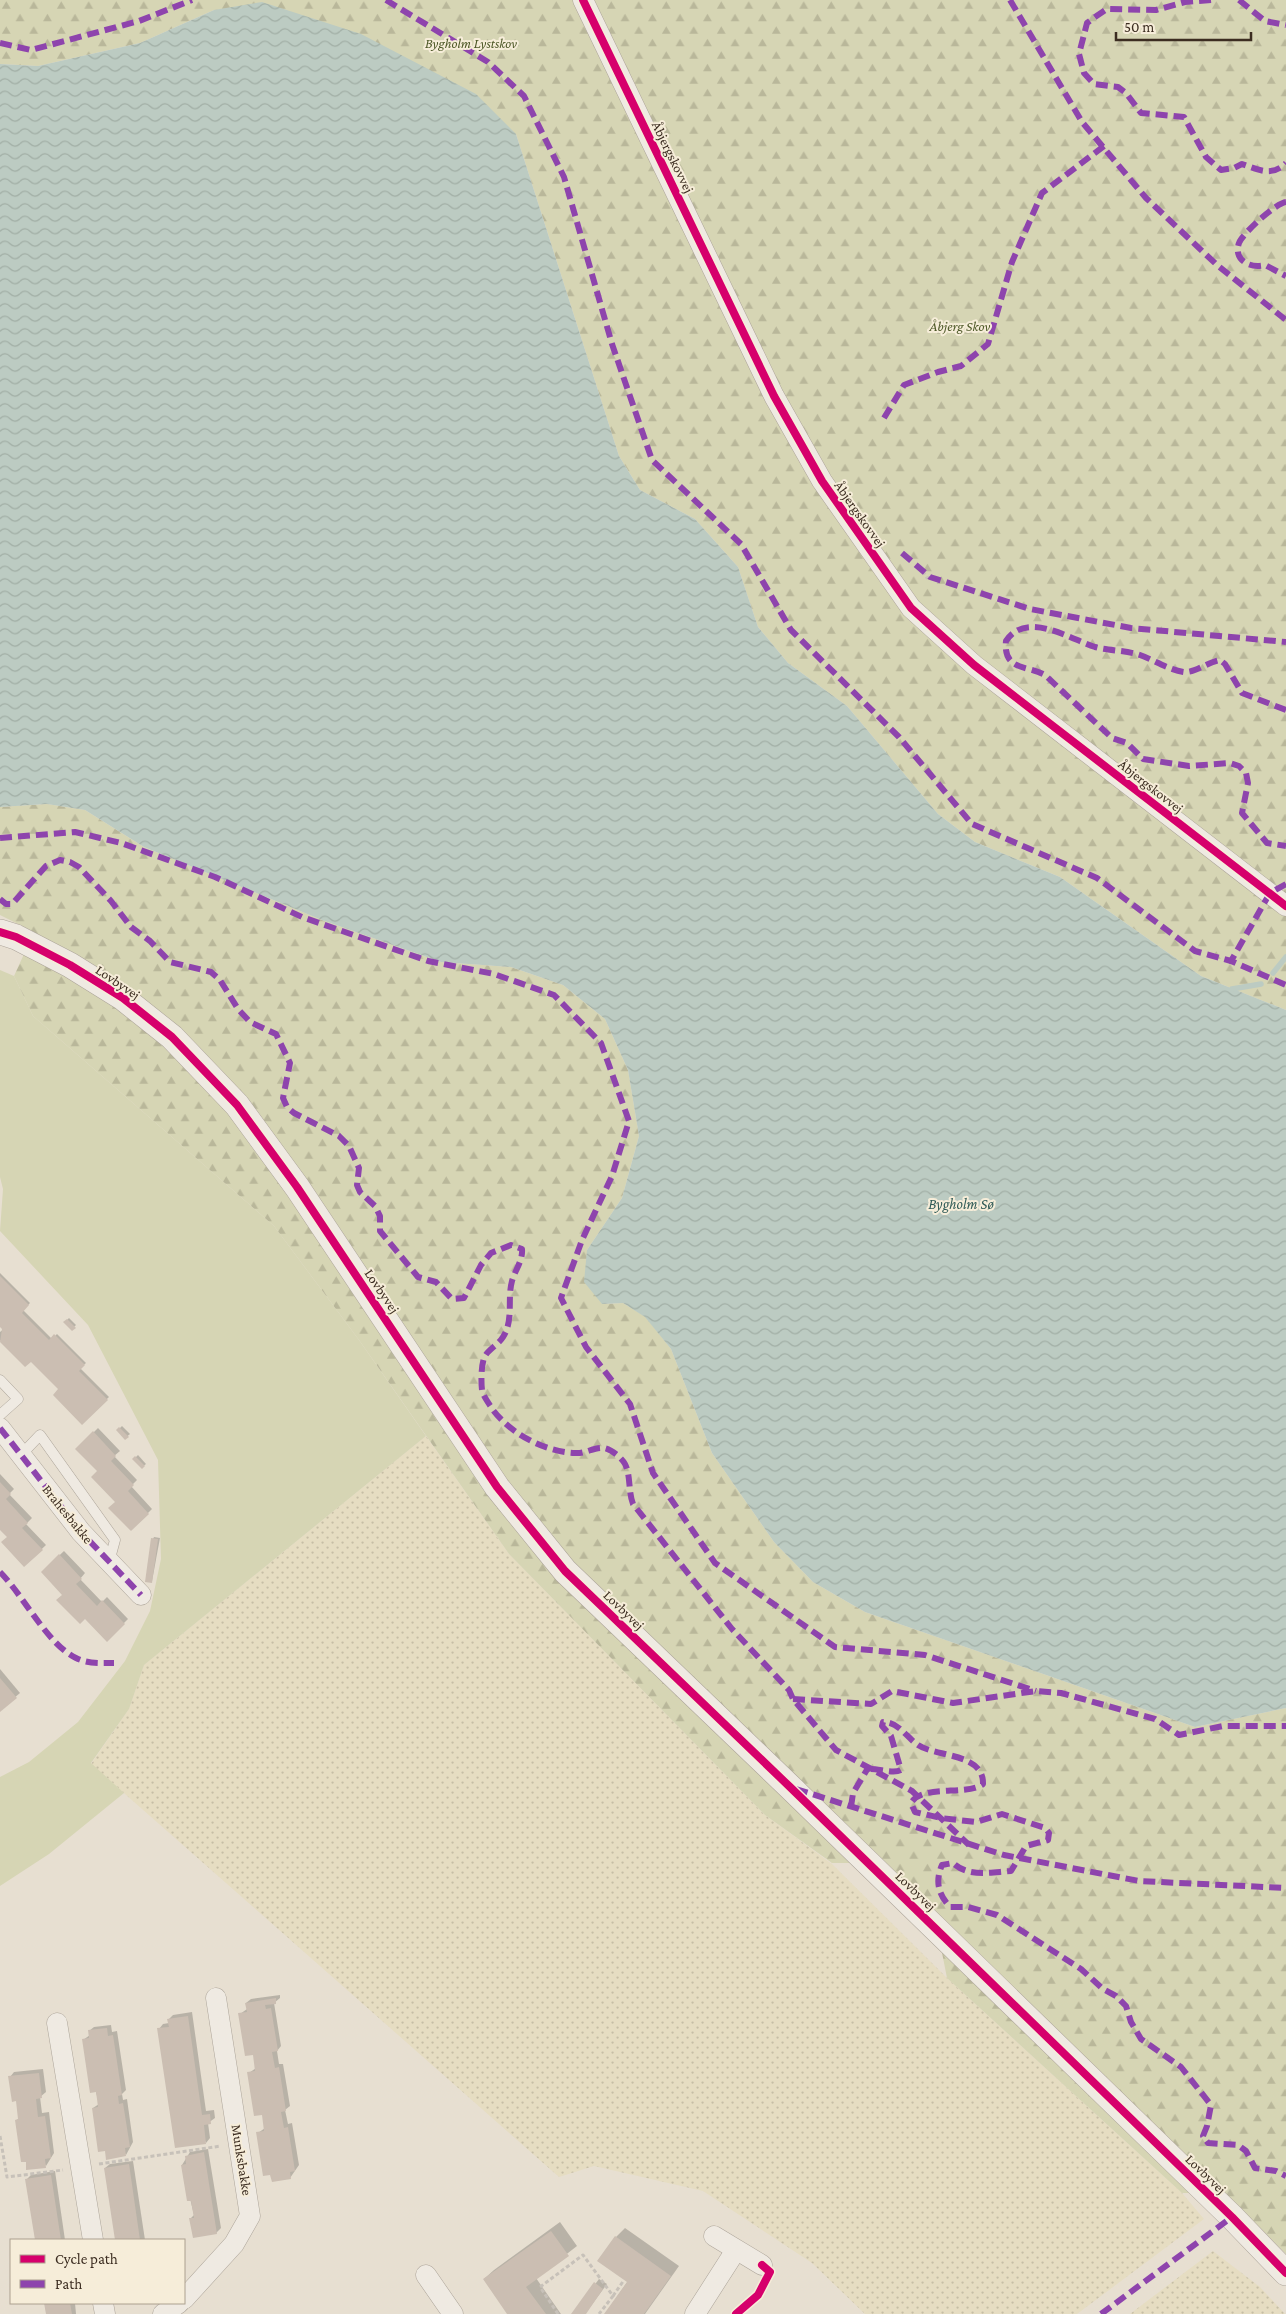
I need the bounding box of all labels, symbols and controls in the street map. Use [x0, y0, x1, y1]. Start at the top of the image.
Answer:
scale bar [1116, 10, 1251, 42]
text: 50 m [1124, 19, 1154, 35]
park label: Bygholm Lystskov [425, 35, 517, 51]
street label: Åbjergskovvej [648, 119, 697, 196]
park label: Åbjerg Skov [929, 318, 991, 335]
street label: Åbjergskovvej [830, 478, 889, 551]
street label: Åbjergskovvej [1115, 756, 1187, 817]
street label: Lovbyvej [92, 961, 143, 1003]
water label: Bygholm Sø [928, 1196, 994, 1213]
street label: Lovbyvej [361, 1266, 403, 1317]
street label: Brahesbakke [39, 1481, 97, 1547]
street label: Lovbyvej [600, 1587, 648, 1634]
street label: Lovbyvej [892, 1868, 940, 1915]
street label: Munksbakke [228, 2123, 256, 2197]
street label: Lovbyvej [1182, 2151, 1230, 2198]
legend [10, 2239, 185, 2304]
text: Cycle path [55, 2251, 118, 2268]
text: Path [55, 2276, 82, 2292]

